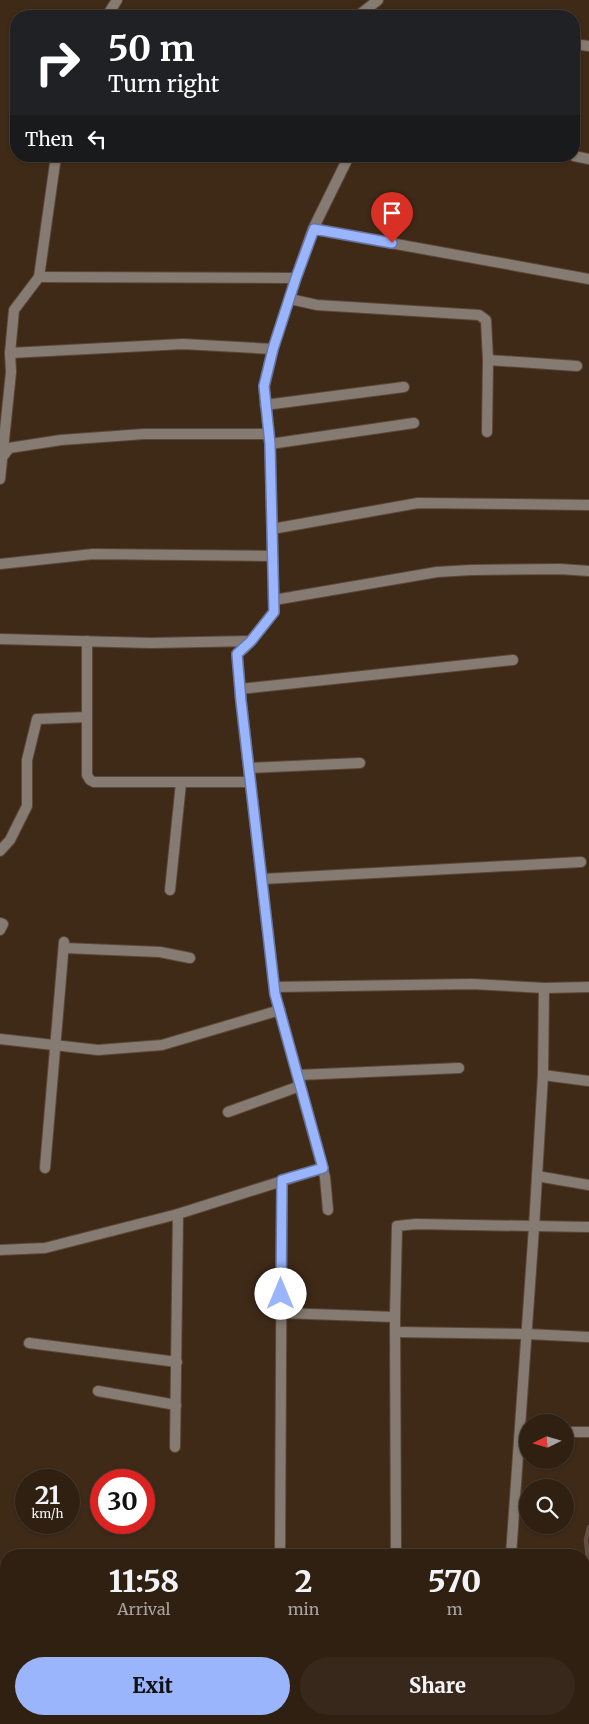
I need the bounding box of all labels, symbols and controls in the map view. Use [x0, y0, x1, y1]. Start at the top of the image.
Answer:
text: 50 m [108, 27, 195, 71]
icon: right [25, 30, 90, 95]
text: Turn right [108, 70, 219, 98]
icon: left [83, 125, 111, 153]
text: Then [25, 127, 73, 151]
pin [371, 192, 413, 243]
icon: arrive [378, 199, 406, 227]
position arrow [254, 1267, 306, 1319]
north arrow [519, 1414, 574, 1469]
map controls [519, 1414, 574, 1534]
speed limit sign: 30 [90, 1469, 155, 1534]
text: 21 [35, 1479, 60, 1511]
button: search [519, 1479, 574, 1534]
text: km/h [32, 1506, 63, 1521]
text: 11:58 [109, 1562, 179, 1600]
text: 2 [295, 1562, 312, 1600]
text: 570 [428, 1562, 481, 1600]
text: Arrival [117, 1599, 171, 1619]
text: min [288, 1599, 319, 1619]
text: m [447, 1599, 463, 1619]
button: Exit [15, 1657, 290, 1715]
button: Share [300, 1657, 575, 1715]

